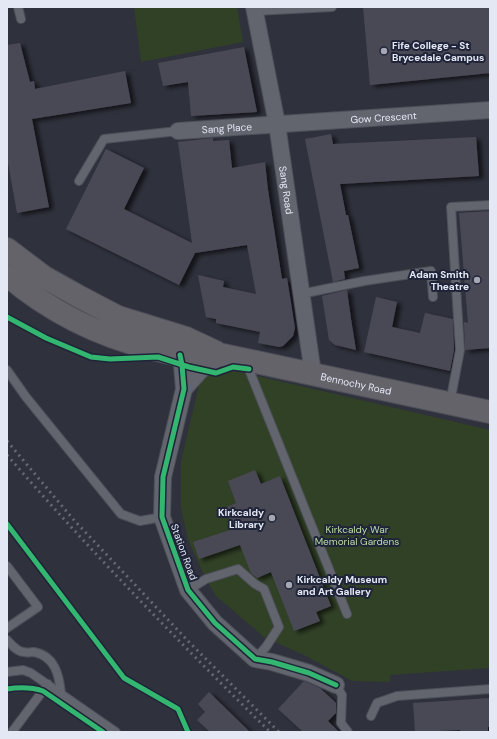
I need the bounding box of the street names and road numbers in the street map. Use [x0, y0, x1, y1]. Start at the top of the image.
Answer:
street label: Gow Crescent [350, 108, 417, 126]
street label: Sang Place [201, 120, 253, 136]
street label: Sang Road [277, 165, 296, 215]
street label: Bennochy Road [320, 370, 393, 397]
street label: Station Road [168, 522, 200, 582]

